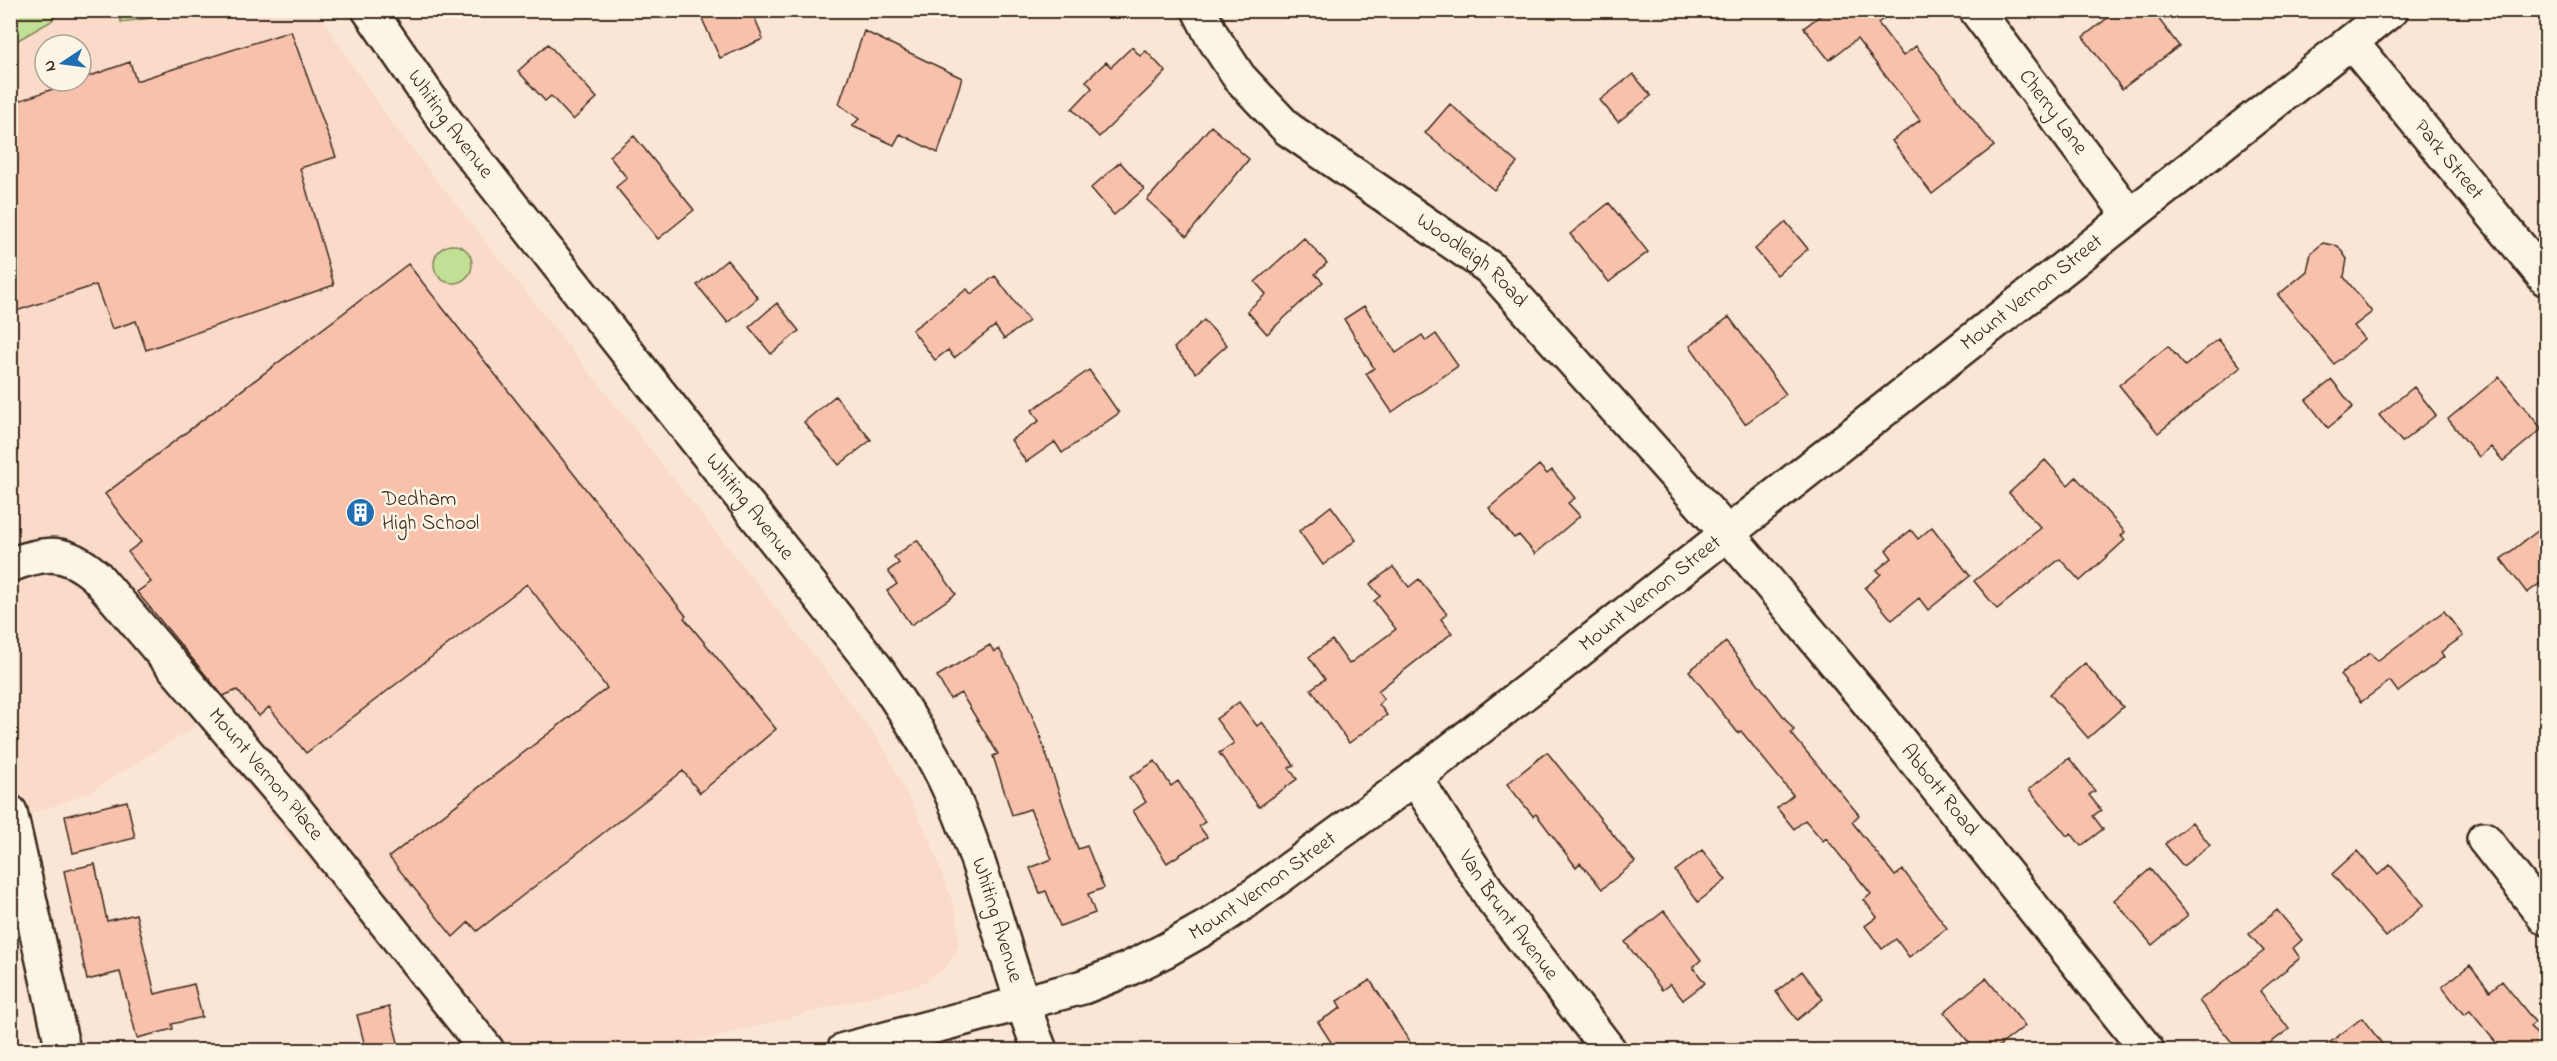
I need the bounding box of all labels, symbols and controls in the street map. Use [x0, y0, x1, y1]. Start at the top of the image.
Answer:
north arrow [33, 33, 93, 93]
text: N [37, 58, 63, 74]
street label: Whiting Avenue [399, 64, 500, 186]
street label: Cherry Lane [2011, 64, 2095, 162]
street label: Park Street [2406, 113, 2490, 207]
street label: Woodleigh Road [1410, 206, 1534, 315]
street label: Mount Vernon Street [1955, 227, 2110, 359]
street label: Whiting Avenue [698, 447, 801, 567]
place label: Dedham High School [381, 485, 479, 541]
building icon: Dedham High School [345, 496, 377, 528]
street label: Mount Vernon Street [1573, 528, 1728, 660]
street label: Mount Vernon Place [200, 702, 330, 848]
street label: Abbott Road [1893, 738, 1986, 843]
street label: Mount Vernon Street [1184, 825, 1343, 949]
street label: Van Brunt Avenue [1450, 844, 1566, 988]
street label: Whiting Avenue [963, 854, 1030, 987]

